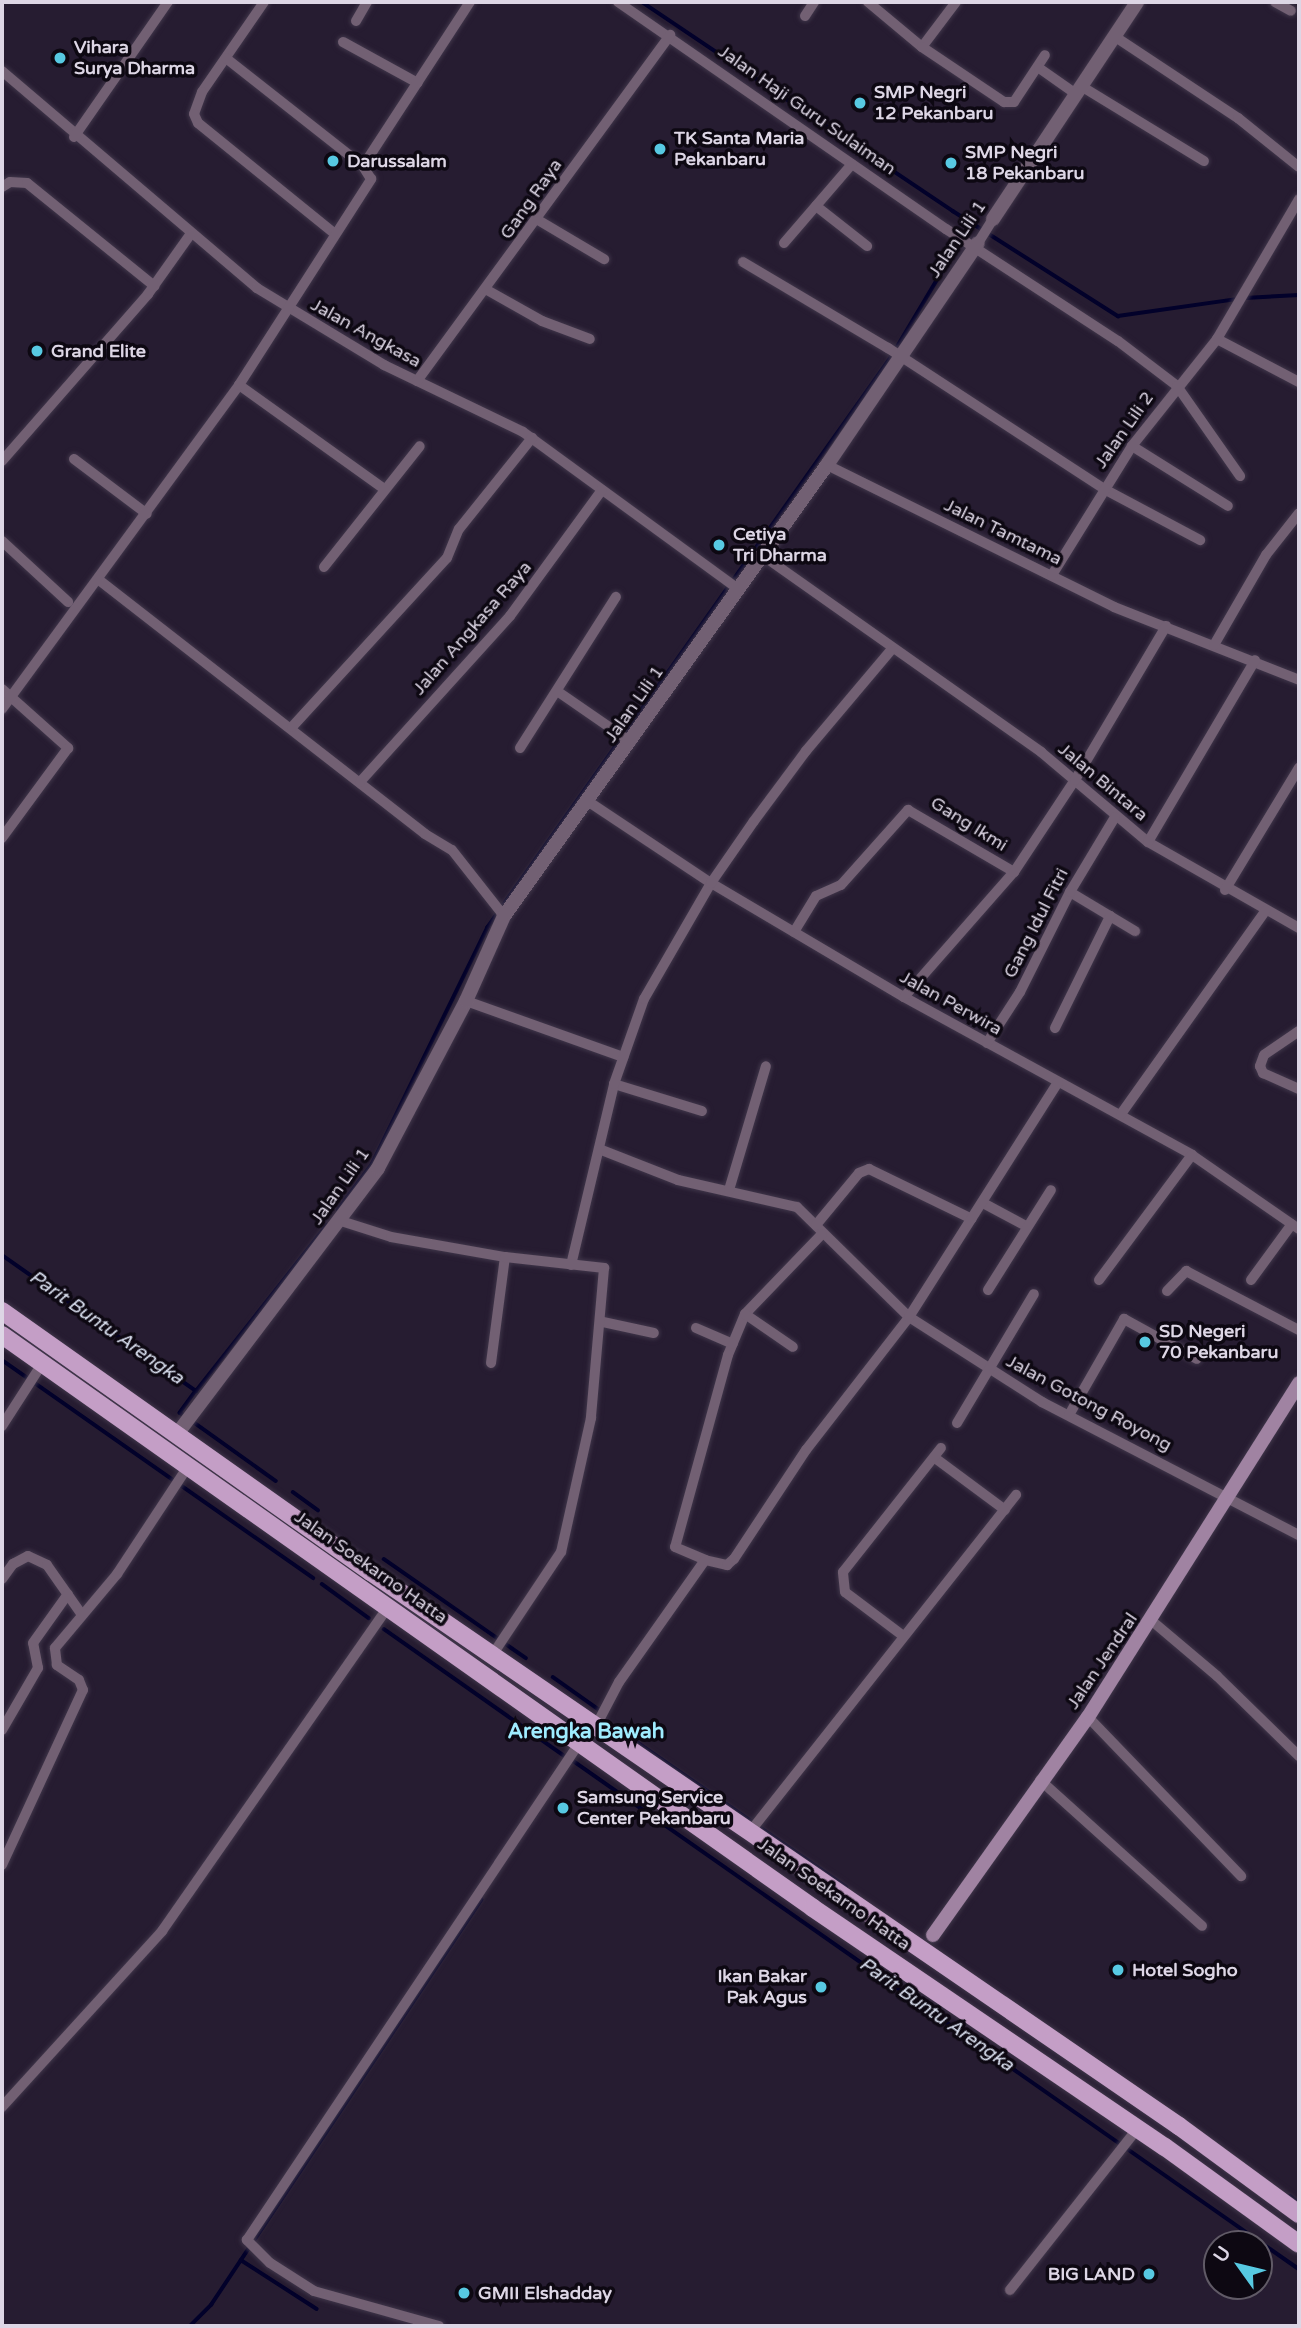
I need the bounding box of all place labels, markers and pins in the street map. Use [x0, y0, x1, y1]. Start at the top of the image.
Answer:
place label: Vihara Surya Dharma [74, 37, 195, 80]
marker: Vihara Surya Dharma [52, 50, 68, 66]
place label: SMP Negri 12 Pekanbaru [874, 82, 993, 124]
marker: SMP Negri 12 Pekanbaru [852, 95, 868, 111]
place label: TK Santa Maria Pekanbaru [674, 128, 804, 170]
marker: TK Santa Maria Pekanbaru [652, 141, 668, 157]
place label: SMP Negri 18 Pekanbaru [965, 142, 1084, 184]
place label: Darussalam [347, 150, 447, 172]
marker: Darussalam [325, 153, 341, 169]
marker: SMP Negri 18 Pekanbaru [943, 155, 959, 171]
place label: Grand Elite [51, 340, 146, 362]
marker: Grand Elite [29, 343, 45, 359]
place label: Cetiya Tri Dharma [733, 524, 827, 566]
marker: Cetiya Tri Dharma [711, 537, 727, 553]
place label: SD Negeri 70 Pekanbaru [1159, 1321, 1278, 1364]
marker: SD Negeri 70 Pekanbaru [1137, 1334, 1153, 1350]
place label: Samsung Service Center Pekanbaru [577, 1787, 731, 1829]
marker: Samsung Service Center Pekanbaru [555, 1800, 571, 1816]
place label: Hotel Sogho [1132, 1959, 1238, 1981]
marker: Hotel Sogho [1110, 1962, 1126, 1978]
place label: Ikan Bakar Pak Agus [717, 1966, 807, 2008]
marker: Ikan Bakar Pak Agus [813, 1979, 829, 1995]
place label: BIG LAND [1048, 2263, 1135, 2285]
marker: BIG LAND [1141, 2266, 1157, 2282]
place label: GMII Elshadday [478, 2282, 612, 2304]
marker: GMII Elshadday [456, 2285, 472, 2301]

